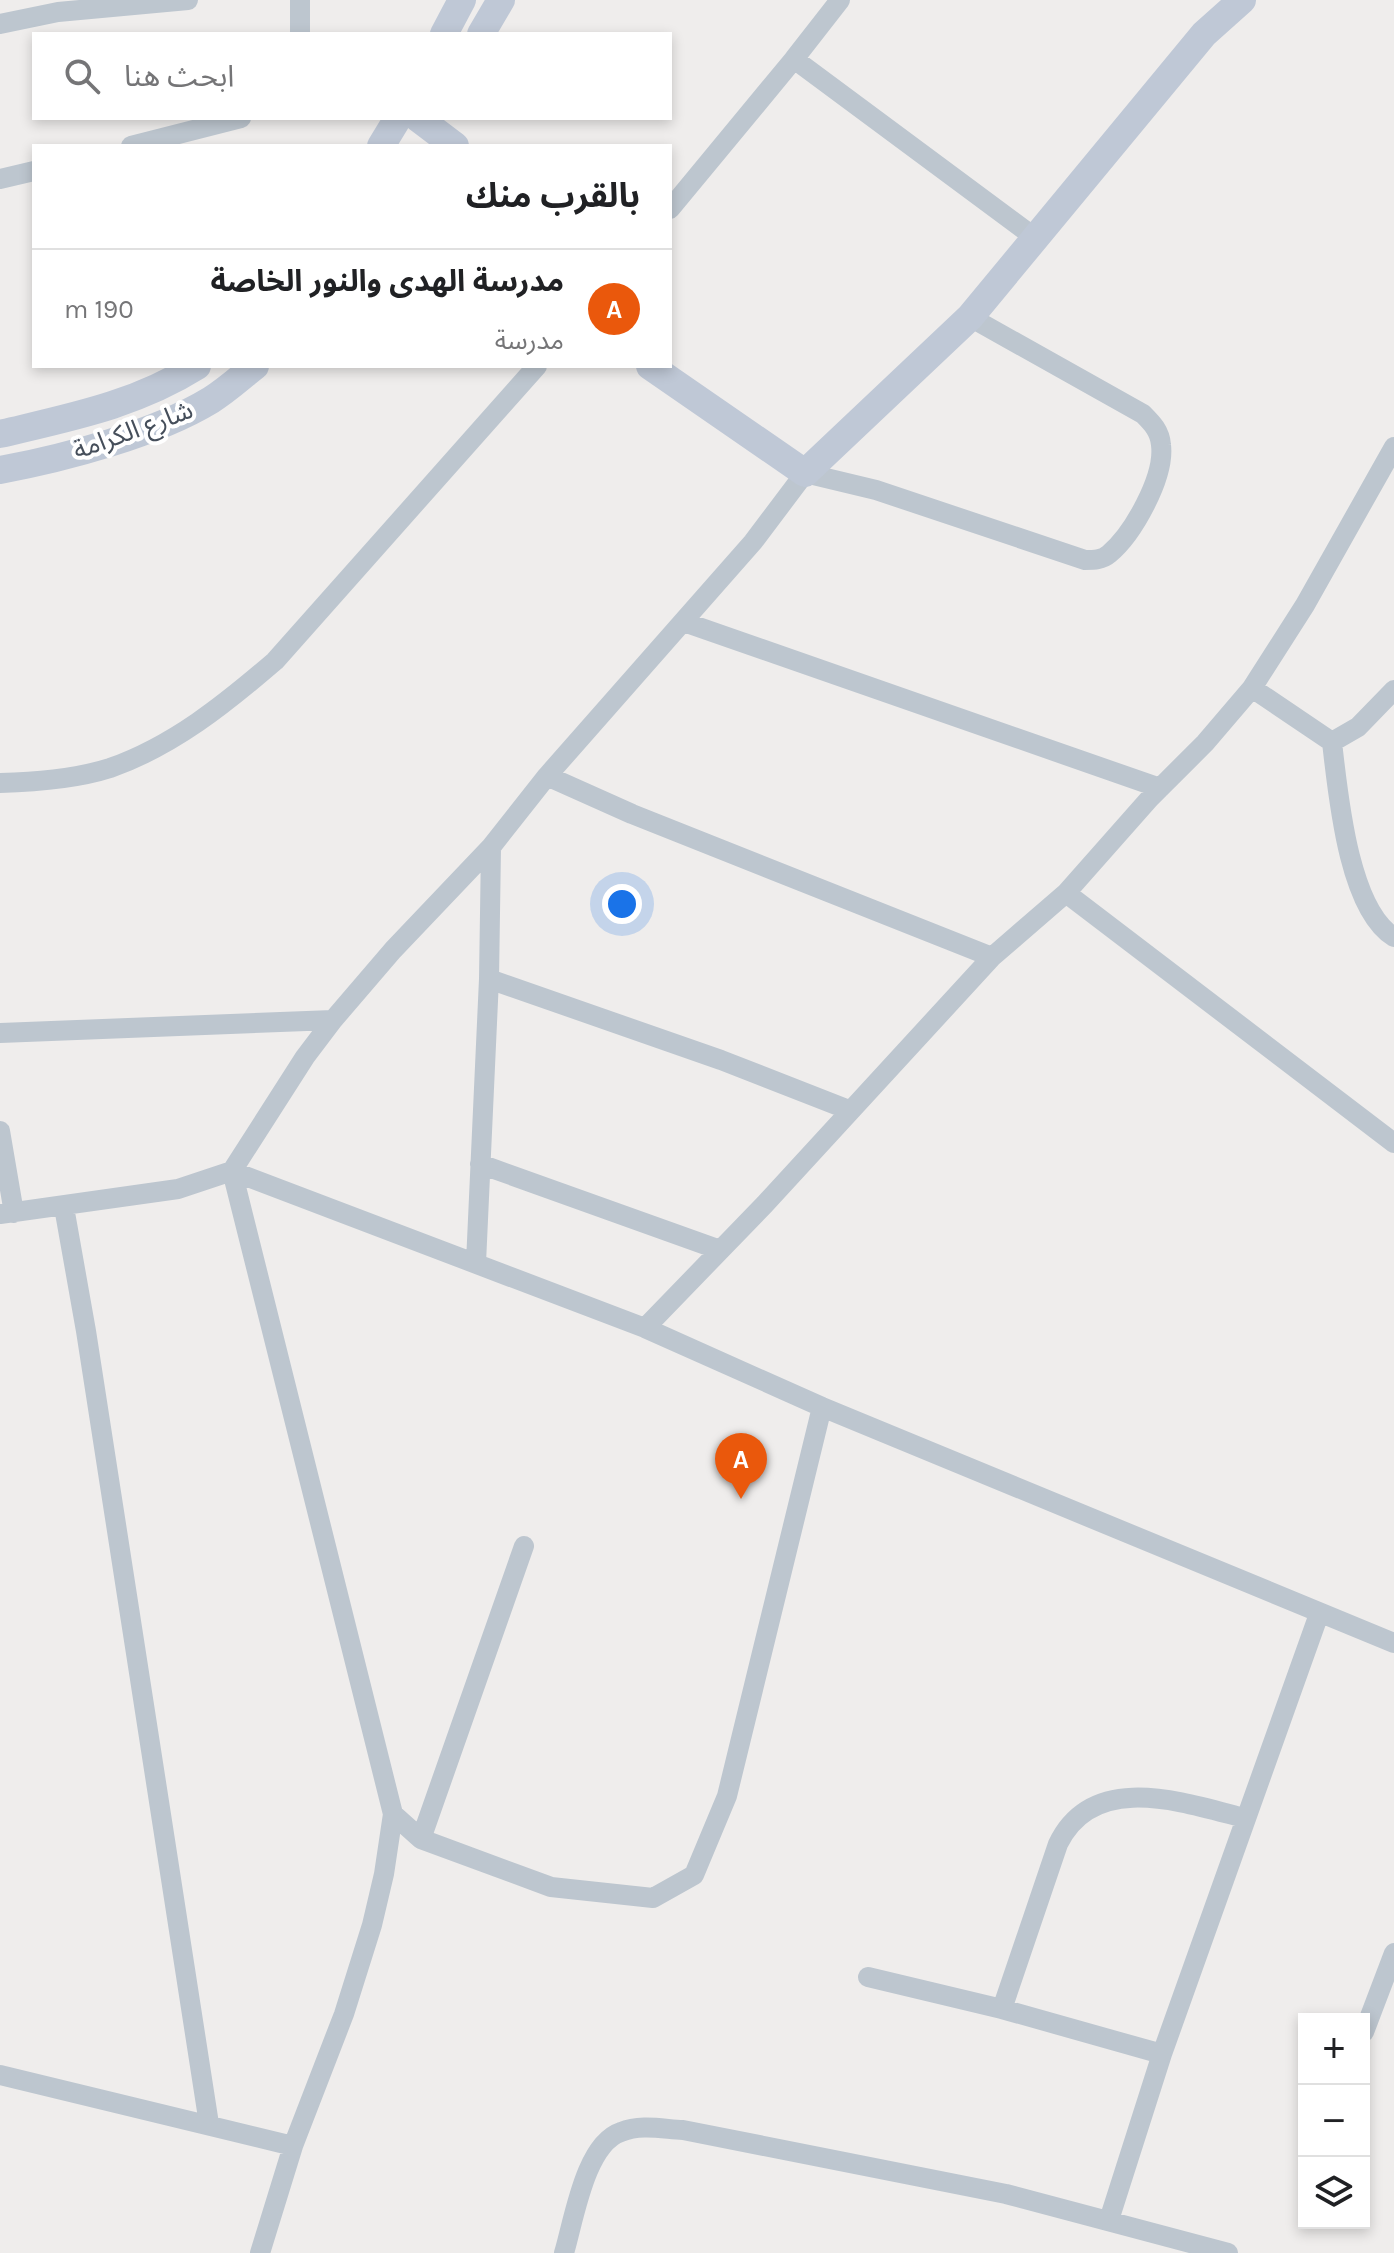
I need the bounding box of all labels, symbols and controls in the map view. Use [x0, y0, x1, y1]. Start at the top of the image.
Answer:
search box [32, 32, 672, 120]
icon: search [60, 54, 104, 98]
text: ابحث هنا [124, 58, 234, 94]
text: بالقرب منك [466, 176, 640, 216]
text: مدرسة الهدى والنور الخاصة [210, 263, 564, 299]
text: 190 m [64, 294, 134, 325]
text: A [606, 294, 622, 325]
text: مدرسة [495, 325, 564, 356]
street label: شارع الكرامة [69, 394, 198, 469]
your location [602, 884, 642, 924]
pin: A [715, 1433, 767, 1499]
map controls [1298, 2013, 1370, 2229]
button: + [1298, 2013, 1370, 2085]
button: − [1298, 2085, 1370, 2157]
button: layers [1298, 2157, 1370, 2229]

